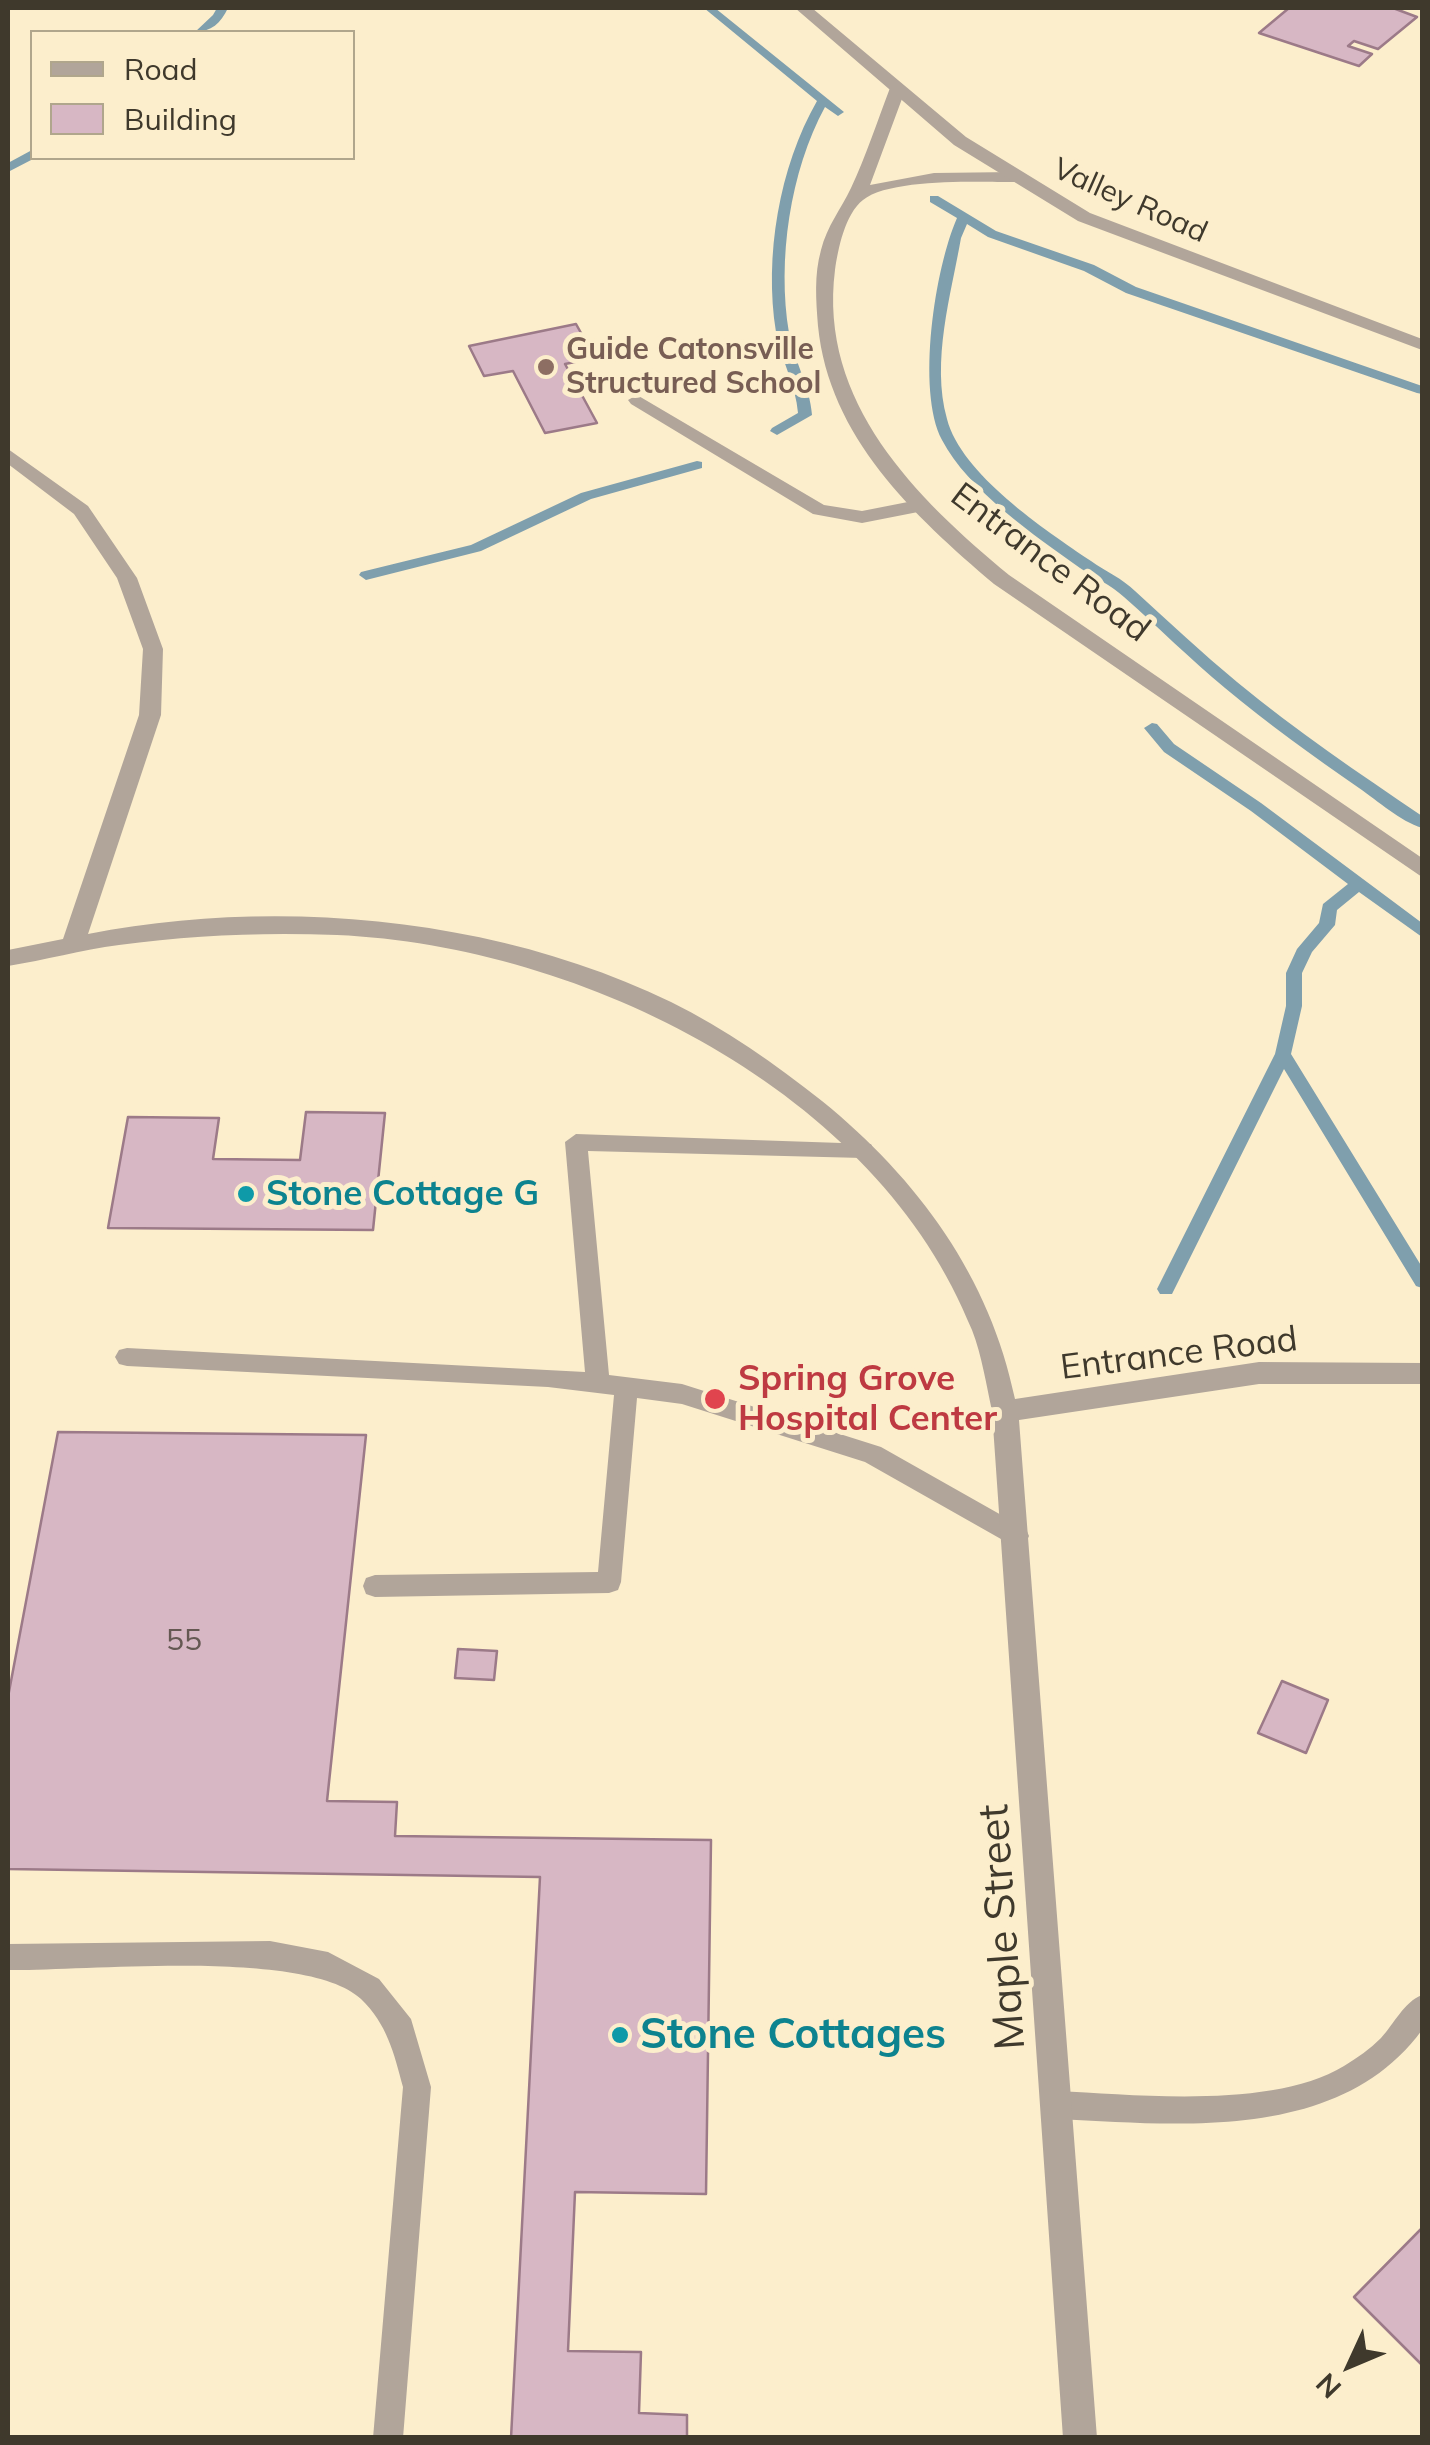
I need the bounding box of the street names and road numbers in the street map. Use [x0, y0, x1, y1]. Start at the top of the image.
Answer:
street label: Valley Road [1047, 151, 1213, 251]
street label: Entrance Road [942, 475, 1158, 651]
street label: Entrance Road [1058, 1319, 1300, 1389]
street label: Maple Street [969, 1802, 1037, 2052]

